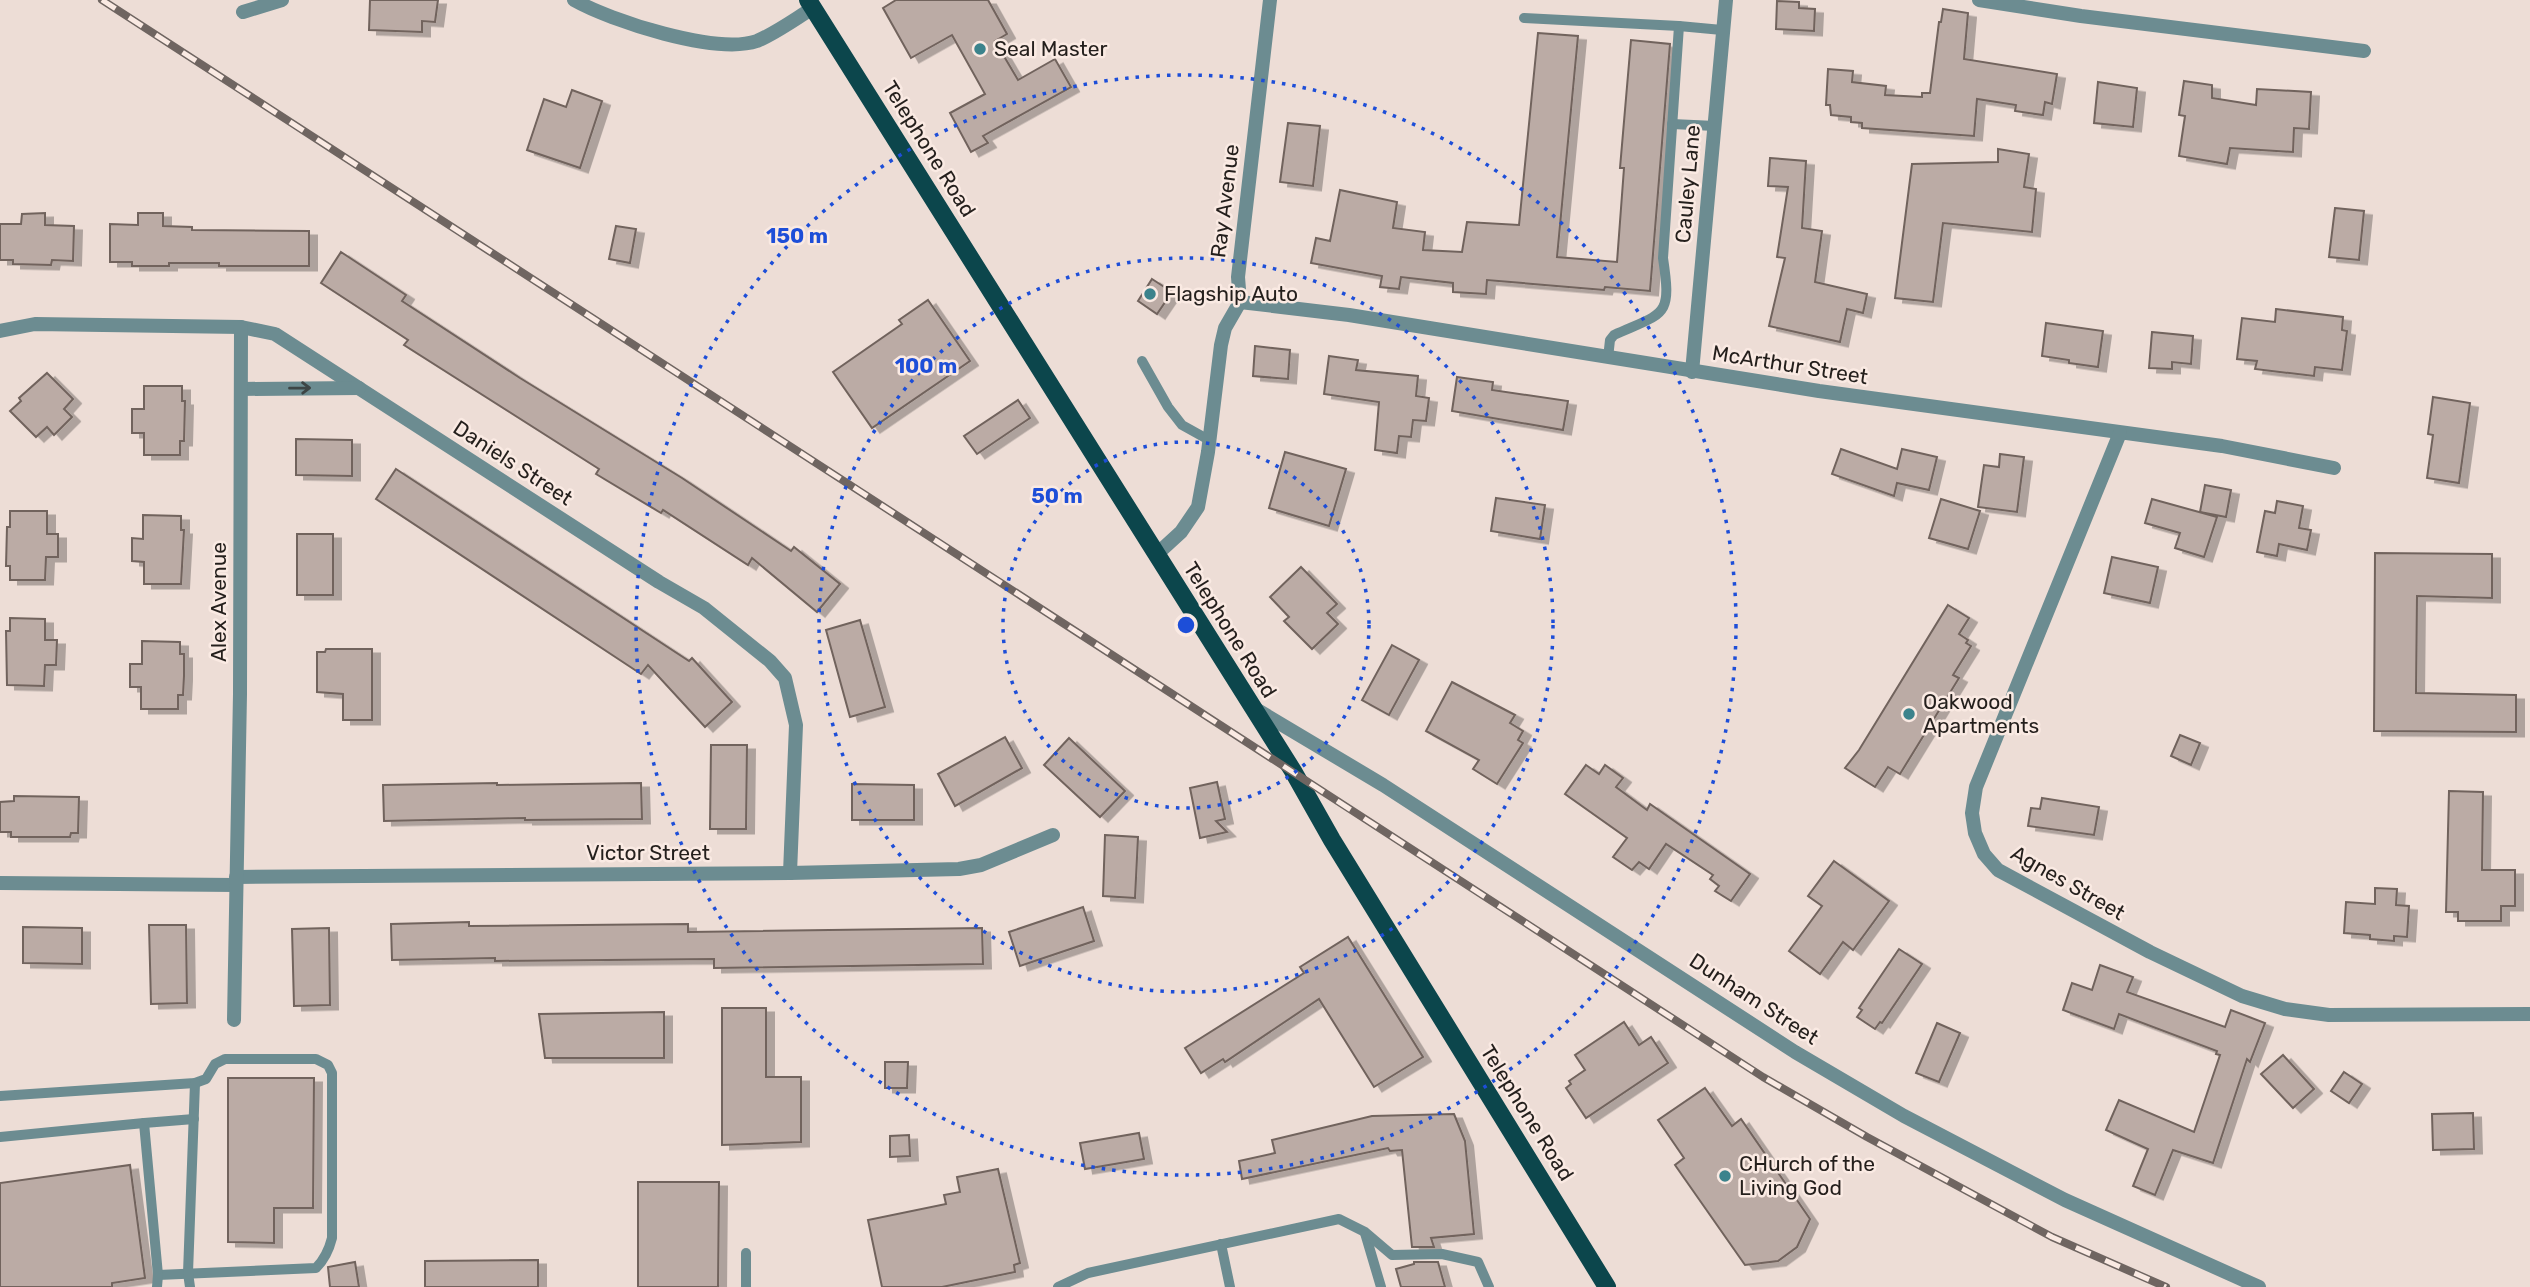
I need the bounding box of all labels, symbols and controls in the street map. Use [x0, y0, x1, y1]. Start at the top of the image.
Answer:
place label: Seal Master [994, 36, 1108, 61]
marker: Seal Master [972, 41, 988, 57]
street label: Telephone Road [878, 76, 981, 221]
street label: Cauley Lane [1670, 124, 1705, 244]
street label: Ray Avenue [1205, 143, 1244, 259]
text: 150 m [766, 223, 828, 248]
place label: Flagship Auto [1164, 281, 1298, 306]
marker: Flagship Auto [1142, 286, 1158, 302]
street label: McArthur Street [1710, 340, 1870, 389]
text: 100 m [895, 353, 957, 378]
one-way arrow [289, 381, 312, 395]
street label: Daniels Street [449, 415, 578, 510]
text: 50 m [1031, 483, 1083, 508]
street label: Alex Avenue [206, 542, 231, 662]
street label: Telephone Road [1179, 557, 1282, 702]
centre of rings [1174, 613, 1198, 637]
place label: Oakwood Apartments [1923, 689, 2039, 738]
marker: Oakwood Apartments [1901, 706, 1917, 722]
street label: Victor Street [586, 840, 710, 865]
street label: Agnes Street [2007, 840, 2130, 925]
street label: Dunham Street [1685, 948, 1823, 1050]
street label: Telephone Road [1476, 1040, 1579, 1185]
place label: CHurch of the Living God [1739, 1151, 1875, 1200]
marker: CHurch of the Living God [1717, 1168, 1733, 1184]

